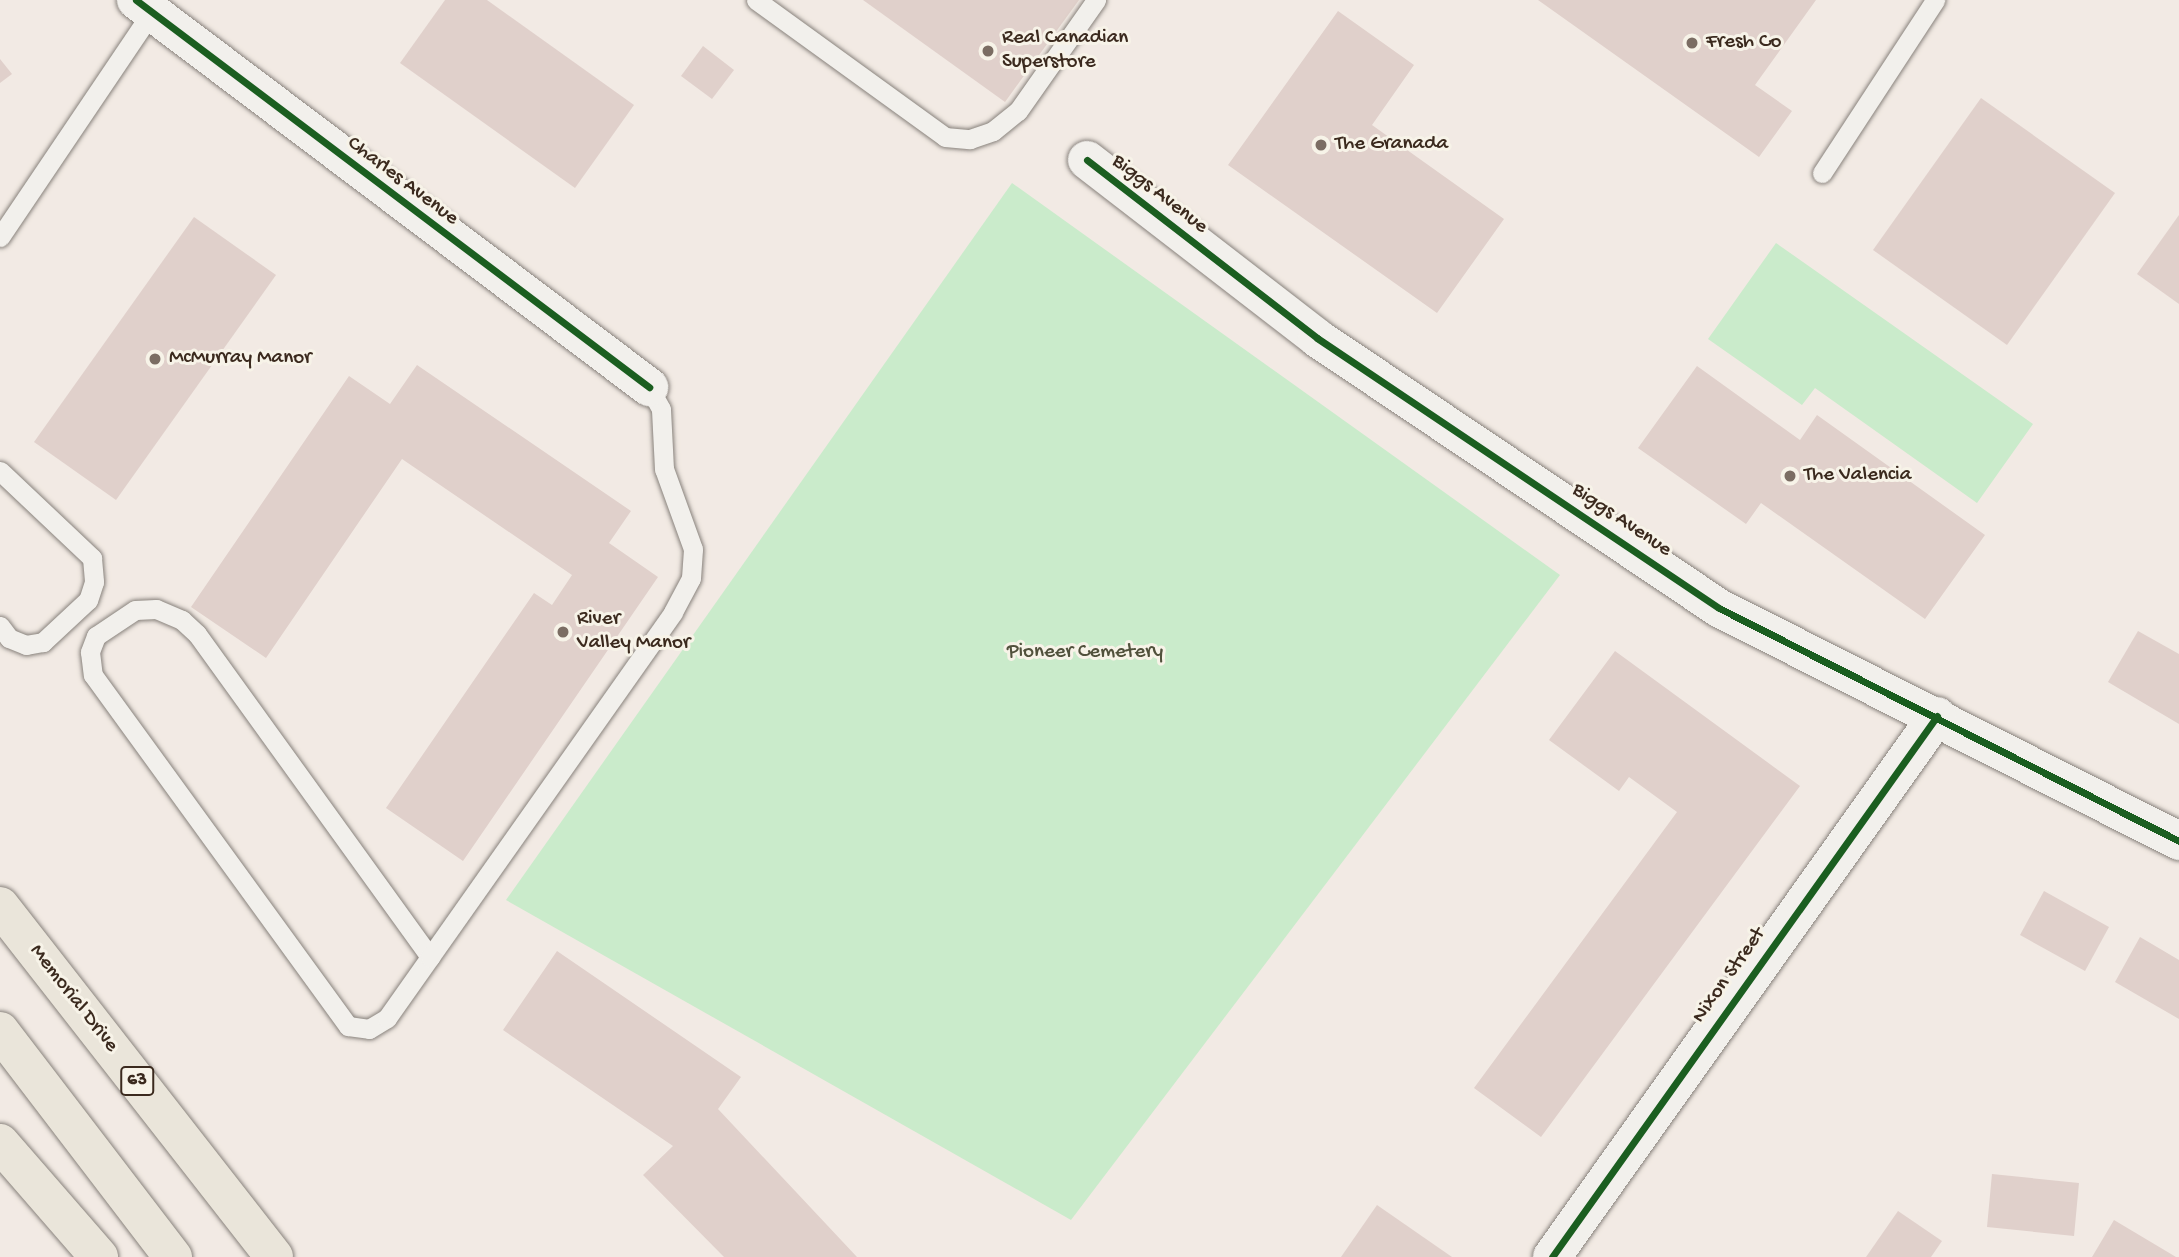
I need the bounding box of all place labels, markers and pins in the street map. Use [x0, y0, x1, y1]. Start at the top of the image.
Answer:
place label: Real Canadian Superstore [1002, 26, 1128, 76]
place label: Fresh Co [1706, 30, 1781, 56]
marker: Fresh Co [1684, 35, 1700, 51]
marker: Real Canadian Superstore [980, 43, 996, 59]
place label: The Granada [1335, 132, 1448, 158]
marker: The Granada [1313, 137, 1329, 153]
place label: McMurray Manor [169, 346, 312, 372]
marker: McMurray Manor [147, 351, 163, 367]
place label: The Valencia [1804, 463, 1911, 489]
marker: The Valencia [1782, 468, 1798, 484]
place label: River Valley Manor [577, 607, 690, 657]
marker: River Valley Manor [555, 624, 571, 640]

